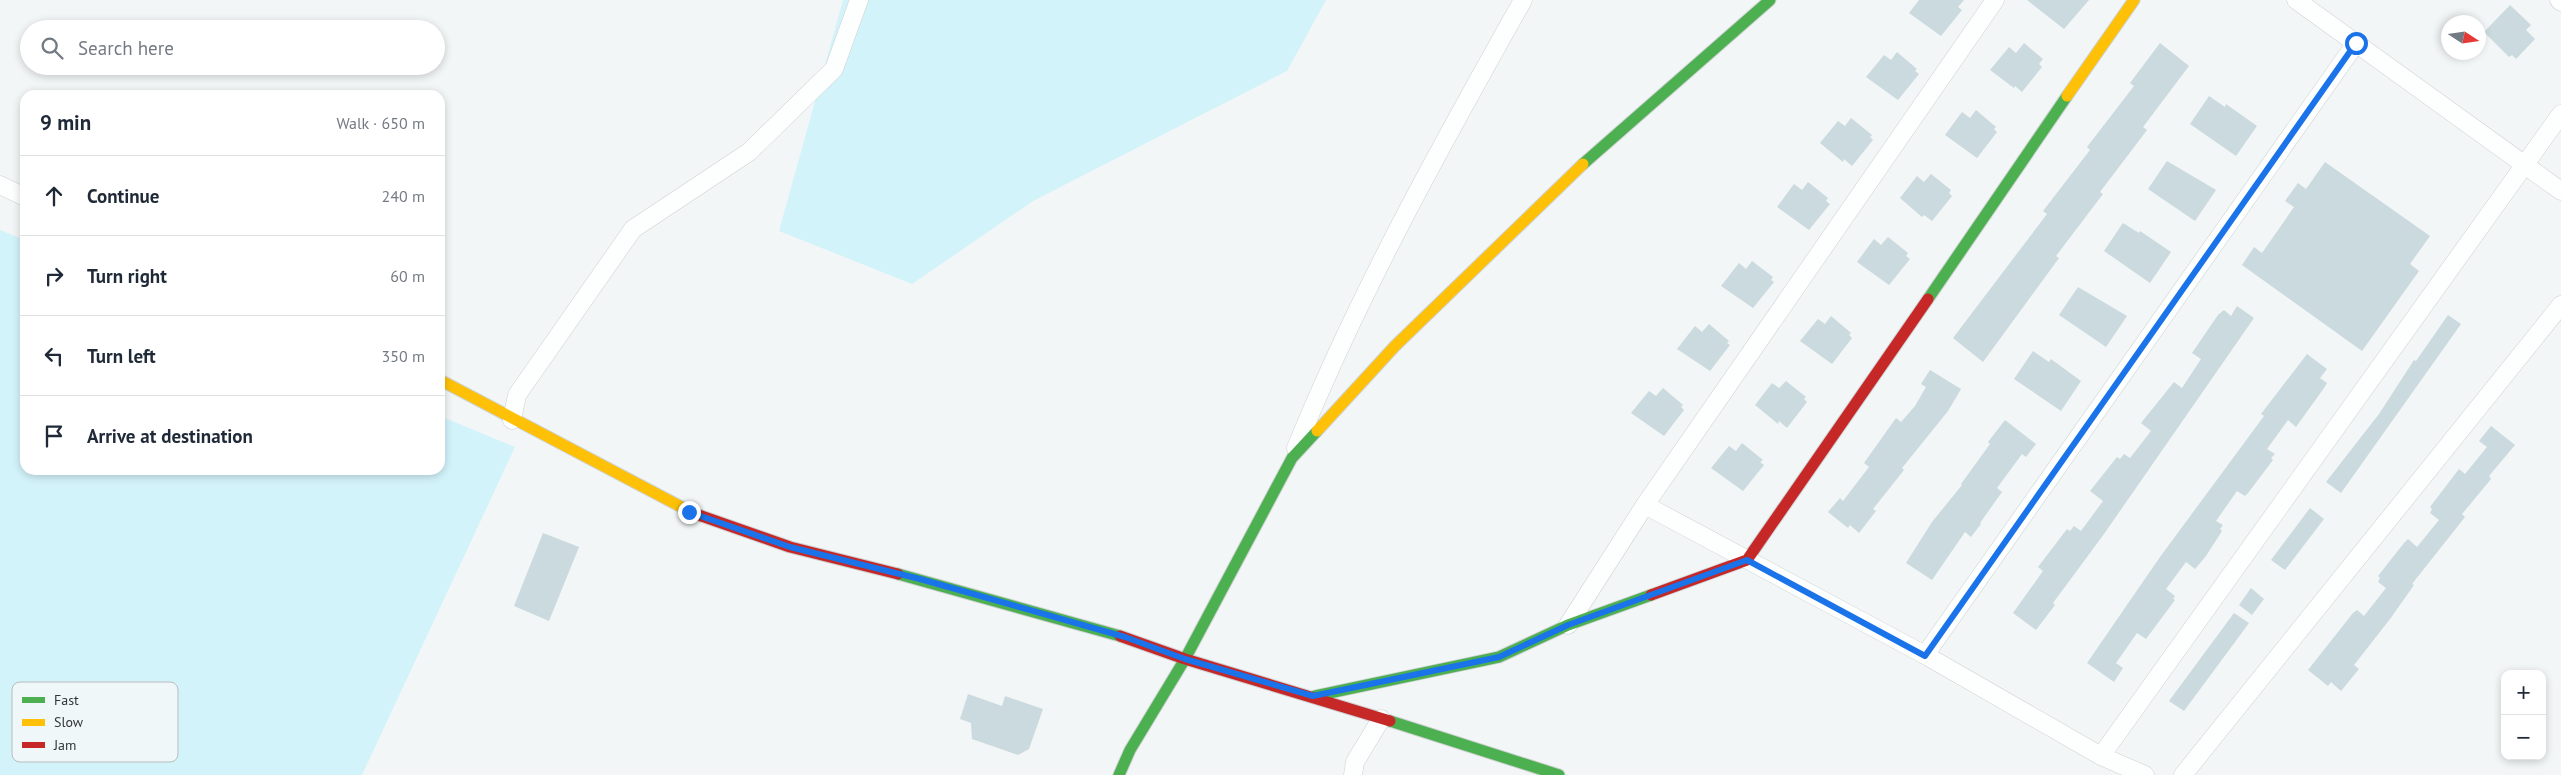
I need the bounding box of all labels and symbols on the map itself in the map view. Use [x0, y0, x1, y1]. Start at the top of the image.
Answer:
north arrow [2441, 15, 2486, 60]
route start [2345, 32, 2368, 55]
route end [678, 501, 701, 524]
legend [12, 682, 178, 762]
text: Fast [54, 691, 79, 709]
text: Slow [54, 713, 84, 731]
text: Jam [53, 736, 76, 754]

